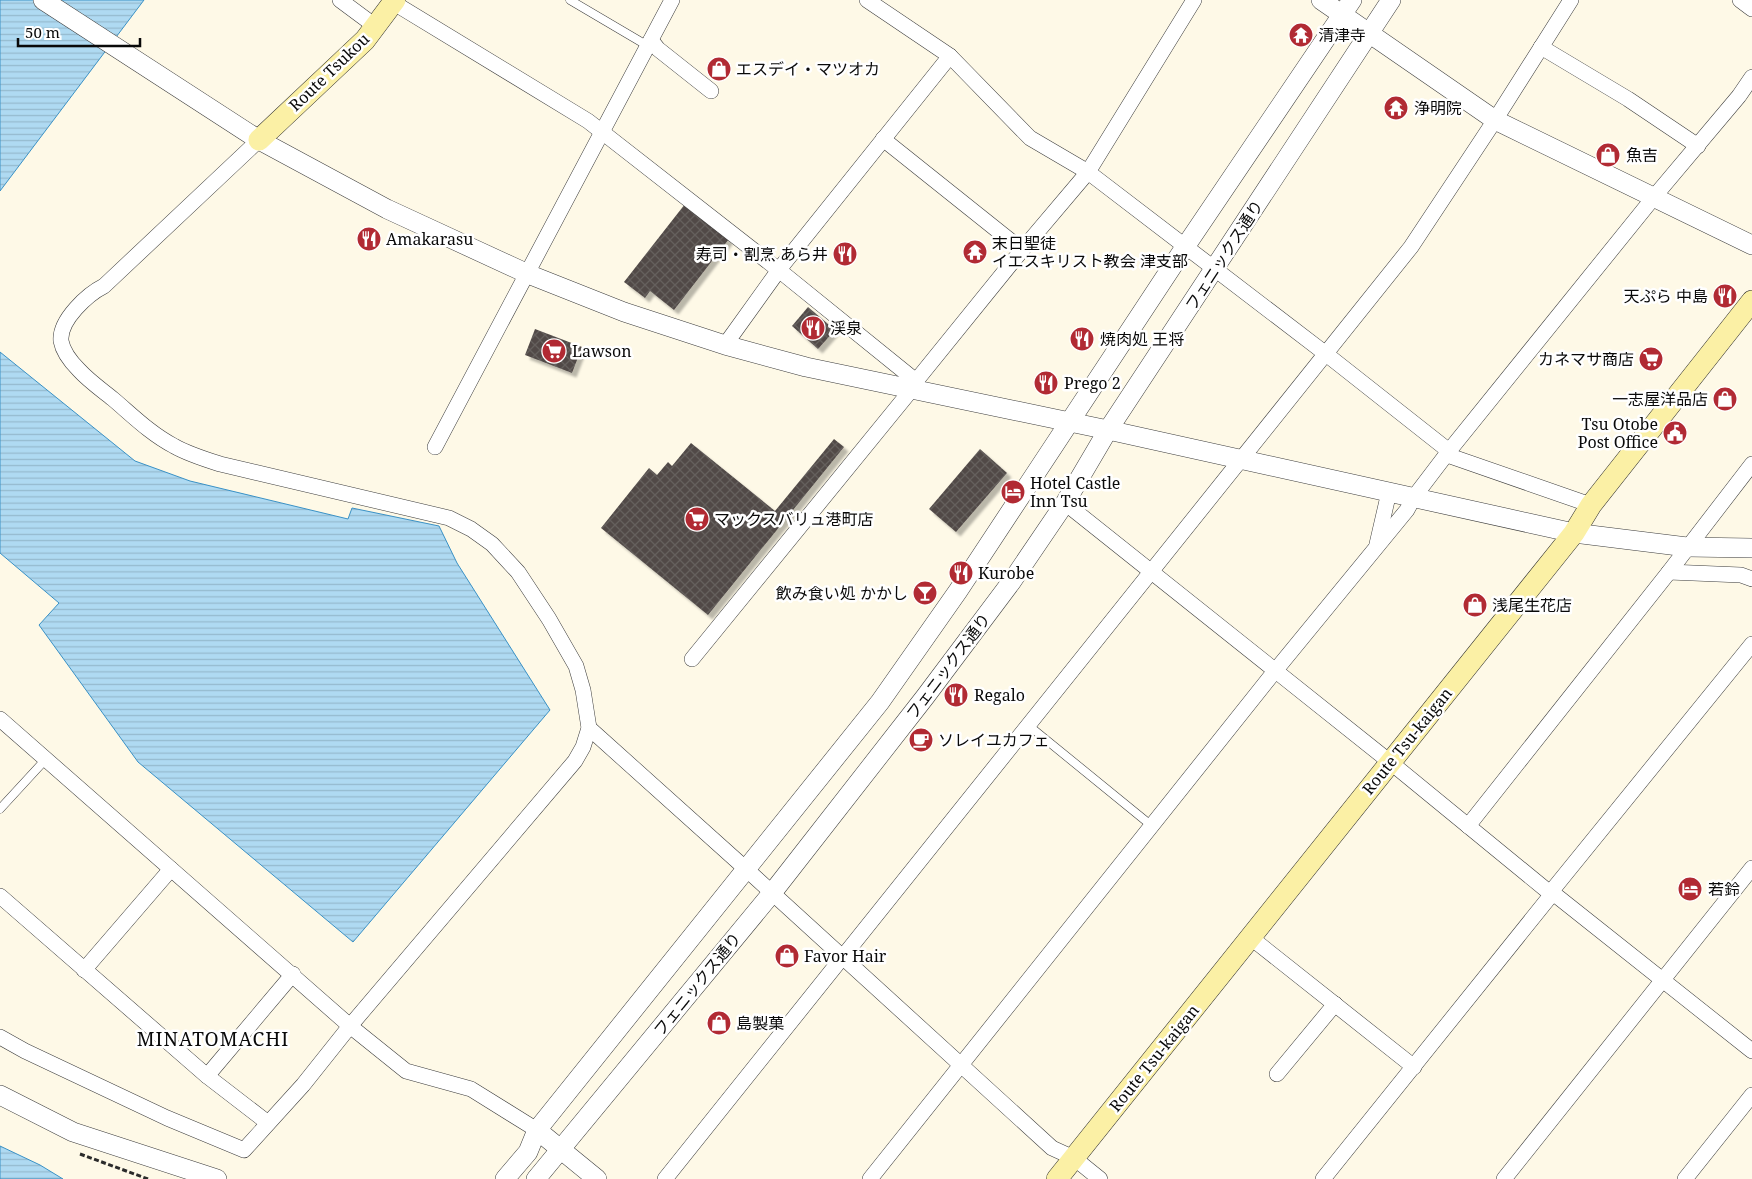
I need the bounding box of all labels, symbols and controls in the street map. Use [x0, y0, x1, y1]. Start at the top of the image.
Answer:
scale bar [18, 15, 140, 47]
text: 50 m [25, 22, 60, 42]
temple icon: 清津寺 [1288, 22, 1314, 48]
place label: 清津寺 [1318, 24, 1366, 46]
street label: Route Tsukou [284, 28, 374, 116]
shop icon: エスデイ・マツオカ [706, 56, 732, 82]
place label: エスデイ・マツオカ [736, 58, 880, 80]
temple icon: 浄明院 [1383, 95, 1409, 121]
place label: 浄明院 [1414, 97, 1462, 119]
shop icon: 魚吉 [1595, 142, 1621, 168]
place label: 魚吉 [1626, 144, 1658, 166]
street label: フェニックス通り [1180, 196, 1268, 314]
restaurant icon: Amakarasu [356, 226, 382, 252]
place label: Amakarasu [386, 228, 473, 250]
place label: 末日聖徒 イエスキリスト教会 津支部 [992, 232, 1188, 272]
temple icon: 末日聖徒 イエスキリスト教会 津支部 [962, 239, 988, 265]
restaurant icon: 寿司・割烹 あら井 [832, 241, 858, 267]
place label: 寿司・割烹 あら井 [696, 243, 828, 265]
restaurant icon: 天ぷら 中島 [1712, 283, 1738, 309]
place label: 天ぷら 中島 [1624, 285, 1708, 307]
restaurant icon: 渓泉 [800, 315, 826, 341]
place label: 渓泉 [830, 317, 862, 339]
restaurant icon: 焼肉処 王将 [1069, 326, 1095, 352]
place label: 焼肉処 王将 [1100, 328, 1184, 350]
supermarket icon: Lawson [541, 338, 567, 364]
place label: Lawson [572, 340, 632, 362]
supermarket icon: カネマサ商店 [1638, 346, 1664, 372]
place label: カネマサ商店 [1538, 348, 1634, 370]
restaurant icon: Prego 2 [1033, 370, 1059, 396]
place label: Prego 2 [1064, 372, 1121, 394]
shop icon: 一志屋洋品店 [1712, 386, 1738, 412]
place label: 一志屋洋品店 [1612, 388, 1708, 410]
place label: Tsu Otobe Post Office [1578, 413, 1658, 453]
public building icon: Tsu Otobe Post Office [1662, 420, 1688, 446]
place label: Hotel Castle Inn Tsu [1030, 472, 1120, 512]
hotel icon: Hotel Castle Inn Tsu [1000, 479, 1026, 505]
supermarket icon: マックスバリュ港町店 [684, 506, 710, 532]
place label: マックスバリュ港町店 [714, 508, 874, 530]
restaurant icon: Kurobe [948, 560, 974, 586]
place label: Kurobe [978, 562, 1034, 584]
bar icon: 飲み食い処 かかし [912, 580, 938, 606]
place label: 飲み食い処 かかし [776, 582, 908, 604]
shop icon: 浅尾生花店 [1462, 592, 1488, 618]
place label: 浅尾生花店 [1492, 594, 1572, 616]
street label: フェニックス通り [901, 608, 995, 724]
restaurant icon: Regalo [943, 682, 969, 708]
street label: Route Tsu-kaigan [1357, 683, 1457, 799]
place label: Regalo [974, 684, 1025, 706]
cafe icon: ソレイユカフェ [908, 727, 934, 753]
place label: ソレイユカフェ [938, 729, 1050, 751]
hotel icon: 若鈴 [1677, 876, 1703, 902]
place label: 若鈴 [1708, 878, 1740, 900]
street label: フェニックス通り [648, 928, 746, 1040]
shop icon: Favor Hair [774, 943, 800, 969]
place label: Favor Hair [804, 945, 887, 967]
street label: Route Tsu-kaigan [1104, 1000, 1204, 1116]
shop icon: 島製菓 [706, 1010, 732, 1036]
place label: 島製菓 [736, 1012, 784, 1034]
district label: MINATOMACHI [137, 1026, 289, 1052]

